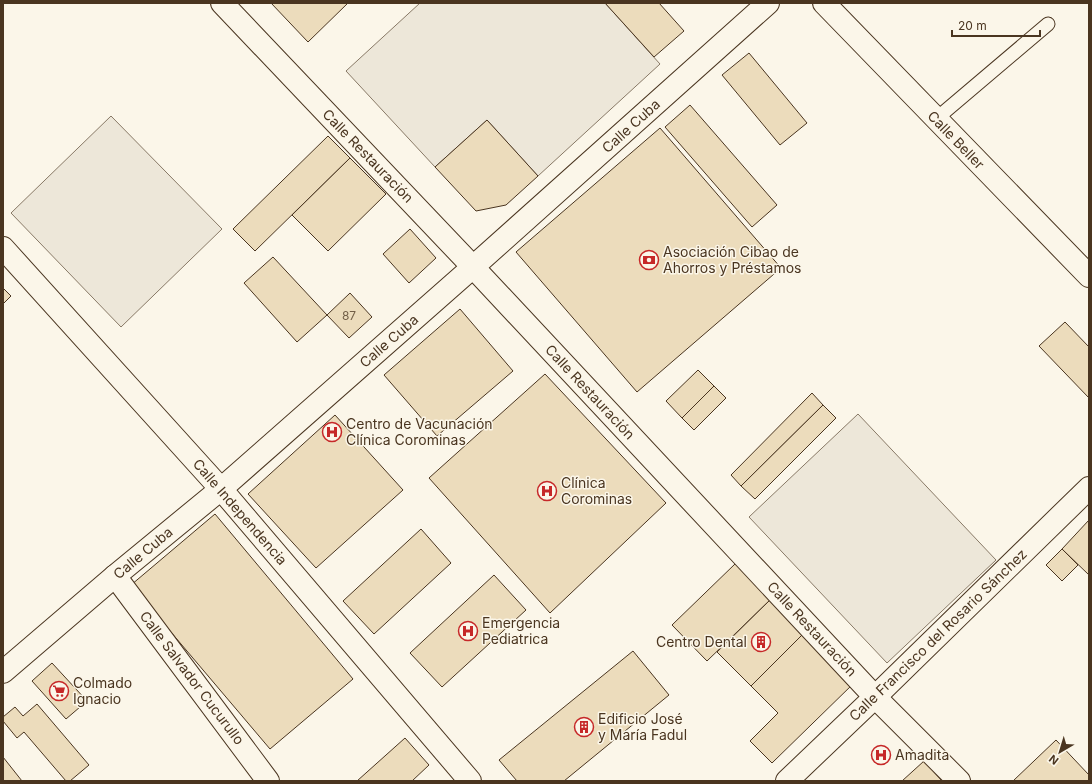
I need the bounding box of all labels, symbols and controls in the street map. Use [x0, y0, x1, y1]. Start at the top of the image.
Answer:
scale bar [952, 12, 1040, 38]
text: 20 m [958, 18, 987, 33]
street label: Calle Cuba [598, 95, 663, 156]
street label: Calle Restauración [319, 105, 417, 206]
street label: Calle Beller [924, 107, 988, 172]
place label: Asociación Cibao de Ahorros y Préstamos [663, 243, 801, 276]
bank icon: Asociación Cibao de Ahorros y Préstamos [638, 249, 660, 271]
house number: 87 [342, 308, 356, 323]
street label: Calle Cuba [356, 311, 421, 371]
street label: Calle Restauración [542, 341, 639, 443]
place label: Centro de Vacunación Clínica Corominas [346, 415, 493, 448]
hospital icon: Centro de Vacunación Clínica Corominas [321, 421, 343, 443]
street label: Calle Independencia [190, 455, 291, 568]
place label: Clínica Corominas [561, 474, 632, 507]
hospital icon: Clínica Corominas [536, 480, 558, 502]
street label: Calle Cuba [110, 523, 176, 582]
street label: Calle Francisco del Rosario Sánchez [845, 545, 1030, 724]
street label: Calle Restauración [764, 578, 861, 680]
street label: Calle Salvador Cucurullo [137, 608, 248, 748]
place label: Emergencia Pediatrica [482, 614, 560, 647]
hospital icon: Emergencia Pediatrica [457, 620, 479, 642]
building icon: Centro Dental [750, 631, 772, 653]
place label: Centro Dental [656, 633, 747, 650]
place label: Colmado Ignacio [73, 674, 132, 707]
supermarket icon: Colmado Ignacio [48, 680, 70, 702]
place label: Edificio José y María Fadul [598, 710, 687, 743]
building icon: Edificio José y María Fadul [573, 716, 595, 738]
north arrow [1040, 732, 1080, 772]
hospital icon: Amadita [870, 744, 892, 766]
place label: Amadita [895, 746, 949, 763]
text: N [1046, 752, 1061, 768]

